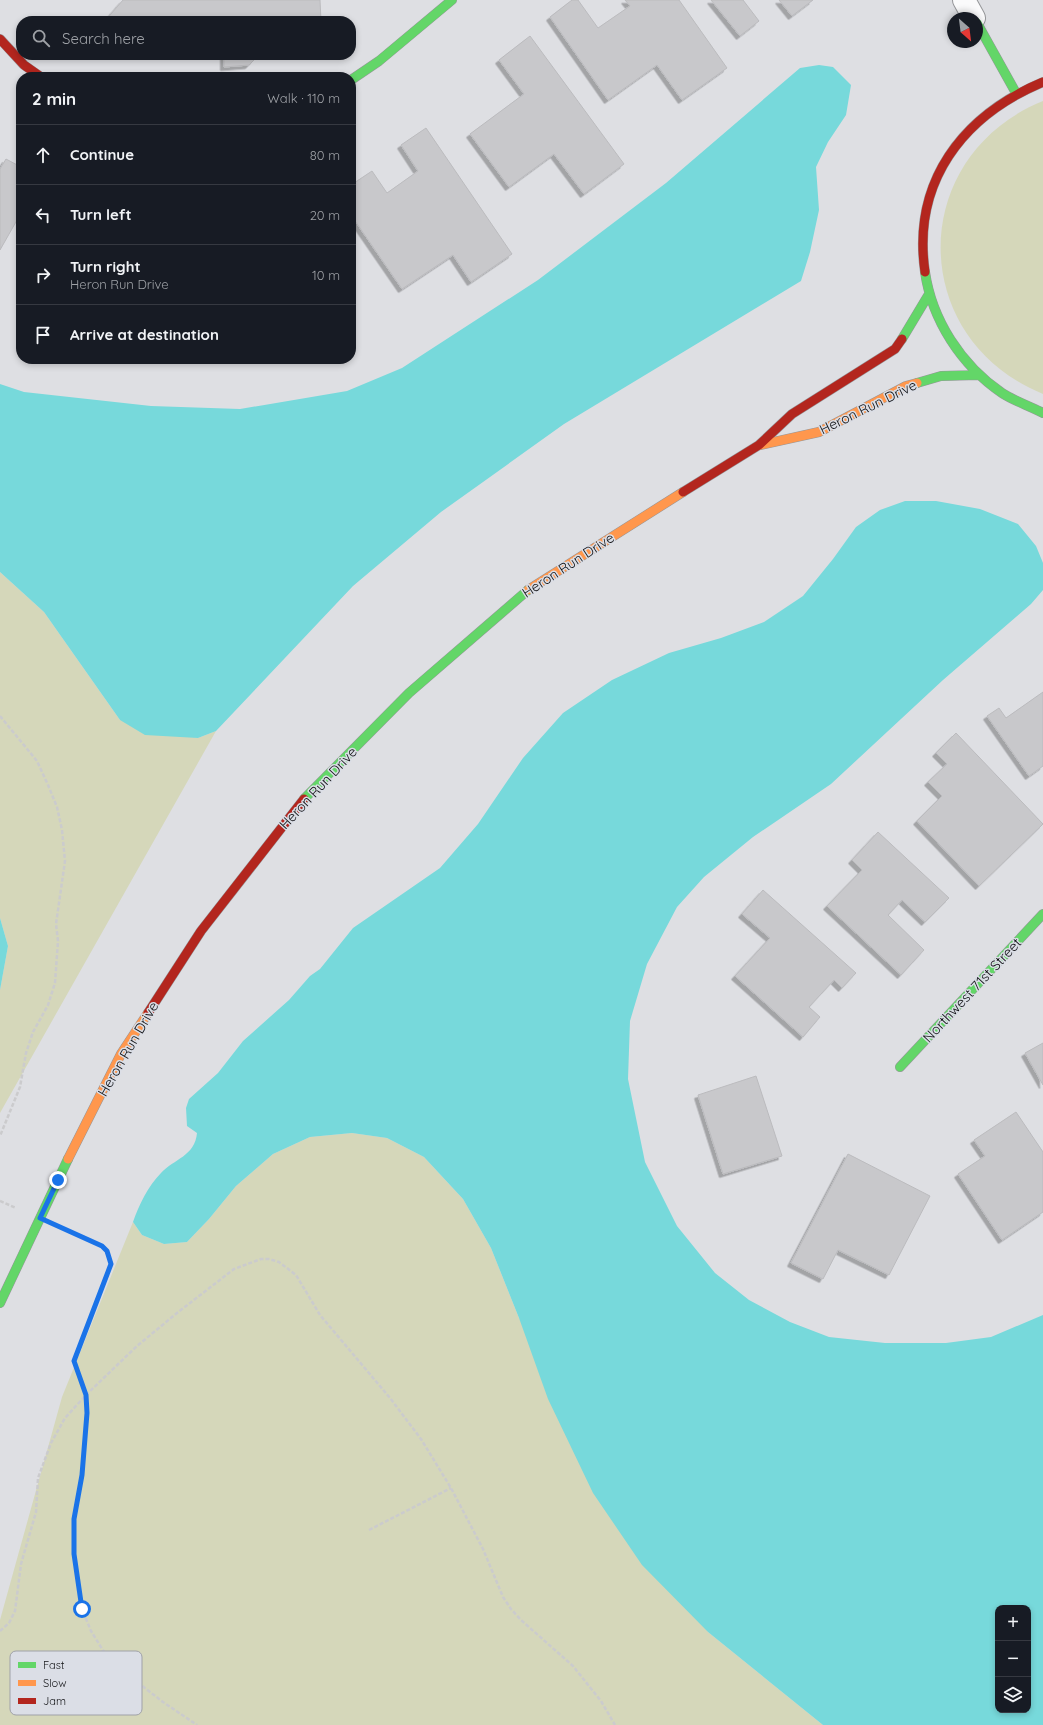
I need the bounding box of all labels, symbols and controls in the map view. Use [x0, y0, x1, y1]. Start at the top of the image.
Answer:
north arrow [947, 12, 983, 48]
search box [16, 16, 356, 60]
icon: search [30, 27, 52, 49]
text: Search here [62, 29, 145, 48]
text: 2 min [32, 88, 76, 109]
text: Walk · 110 m [267, 90, 340, 106]
icon: ahead [32, 144, 54, 166]
text: Continue [70, 145, 134, 164]
text: 80 m [310, 147, 340, 163]
icon: left [32, 204, 54, 226]
text: Turn left [70, 205, 132, 224]
text: 20 m [310, 207, 340, 223]
text: Turn right [70, 257, 141, 276]
icon: right [32, 264, 54, 286]
text: 10 m [312, 267, 340, 283]
text: Heron Run Drive [70, 276, 169, 292]
icon: arrive [32, 324, 54, 346]
text: Arrive at destination [70, 325, 219, 344]
street label: Heron Run Drive [816, 376, 920, 438]
street label: Heron Run Drive [519, 528, 618, 601]
street label: Heron Run Drive [275, 743, 361, 833]
street label: Northwest 71st Street [919, 934, 1025, 1046]
street label: Heron Run Drive [94, 998, 162, 1100]
route end [49, 1171, 67, 1189]
route start [73, 1600, 91, 1618]
map controls [995, 1605, 1031, 1713]
button: + [995, 1605, 1031, 1641]
button: − [995, 1641, 1031, 1677]
legend [10, 1651, 142, 1715]
text: Fast [43, 1658, 65, 1672]
text: Slow [43, 1676, 67, 1690]
button: layers [995, 1677, 1031, 1713]
text: Jam [43, 1694, 66, 1708]

